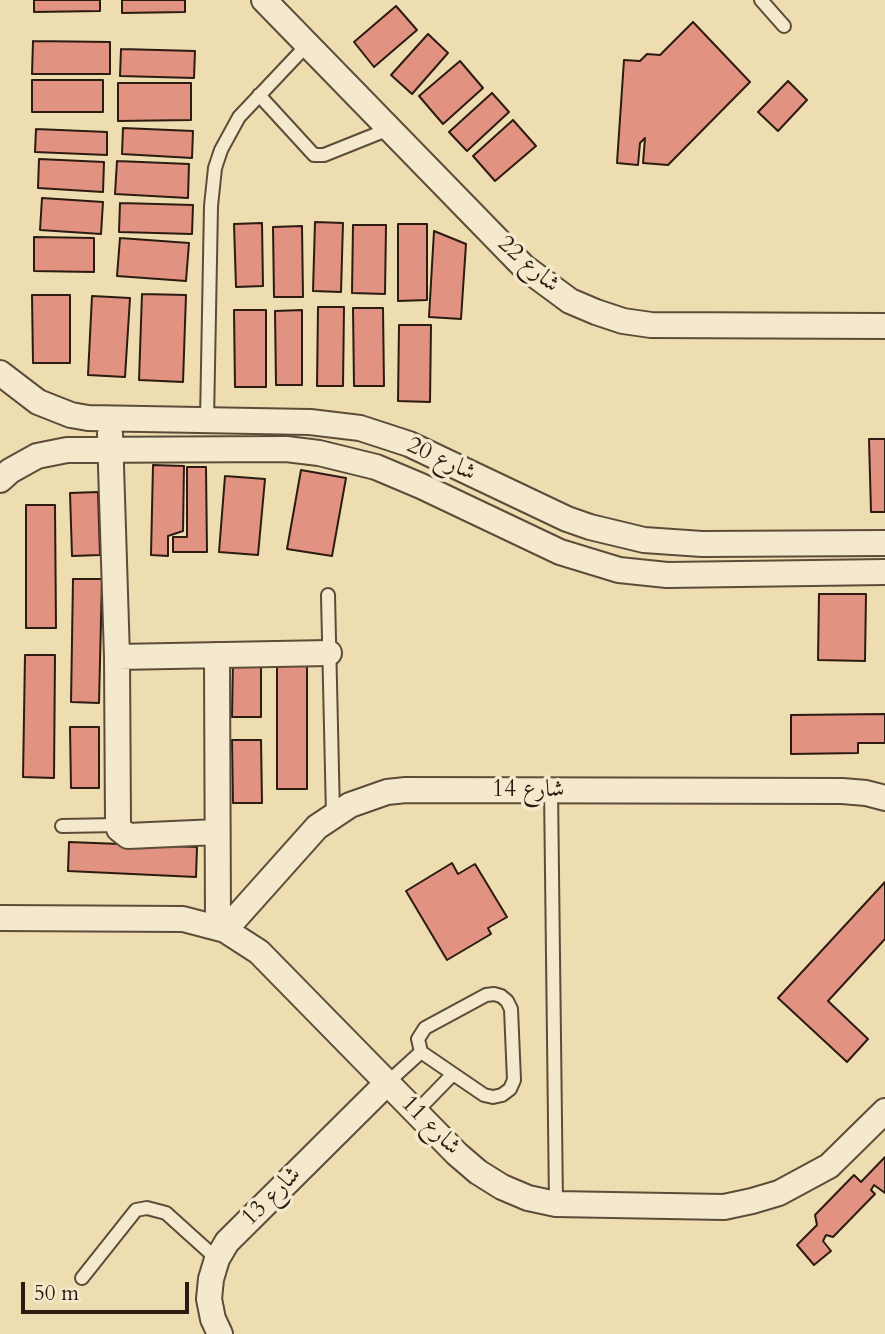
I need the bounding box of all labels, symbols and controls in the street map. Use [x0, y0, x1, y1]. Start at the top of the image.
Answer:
street label: شارع 22 [491, 230, 565, 300]
street label: شارع 20 [402, 432, 480, 488]
street label: شارع 14 [492, 776, 564, 804]
street label: شارع 11 [394, 1090, 466, 1162]
street label: شارع 13 [236, 1161, 308, 1233]
scale bar [24, 1268, 192, 1312]
text: 50 m [34, 1279, 79, 1308]

